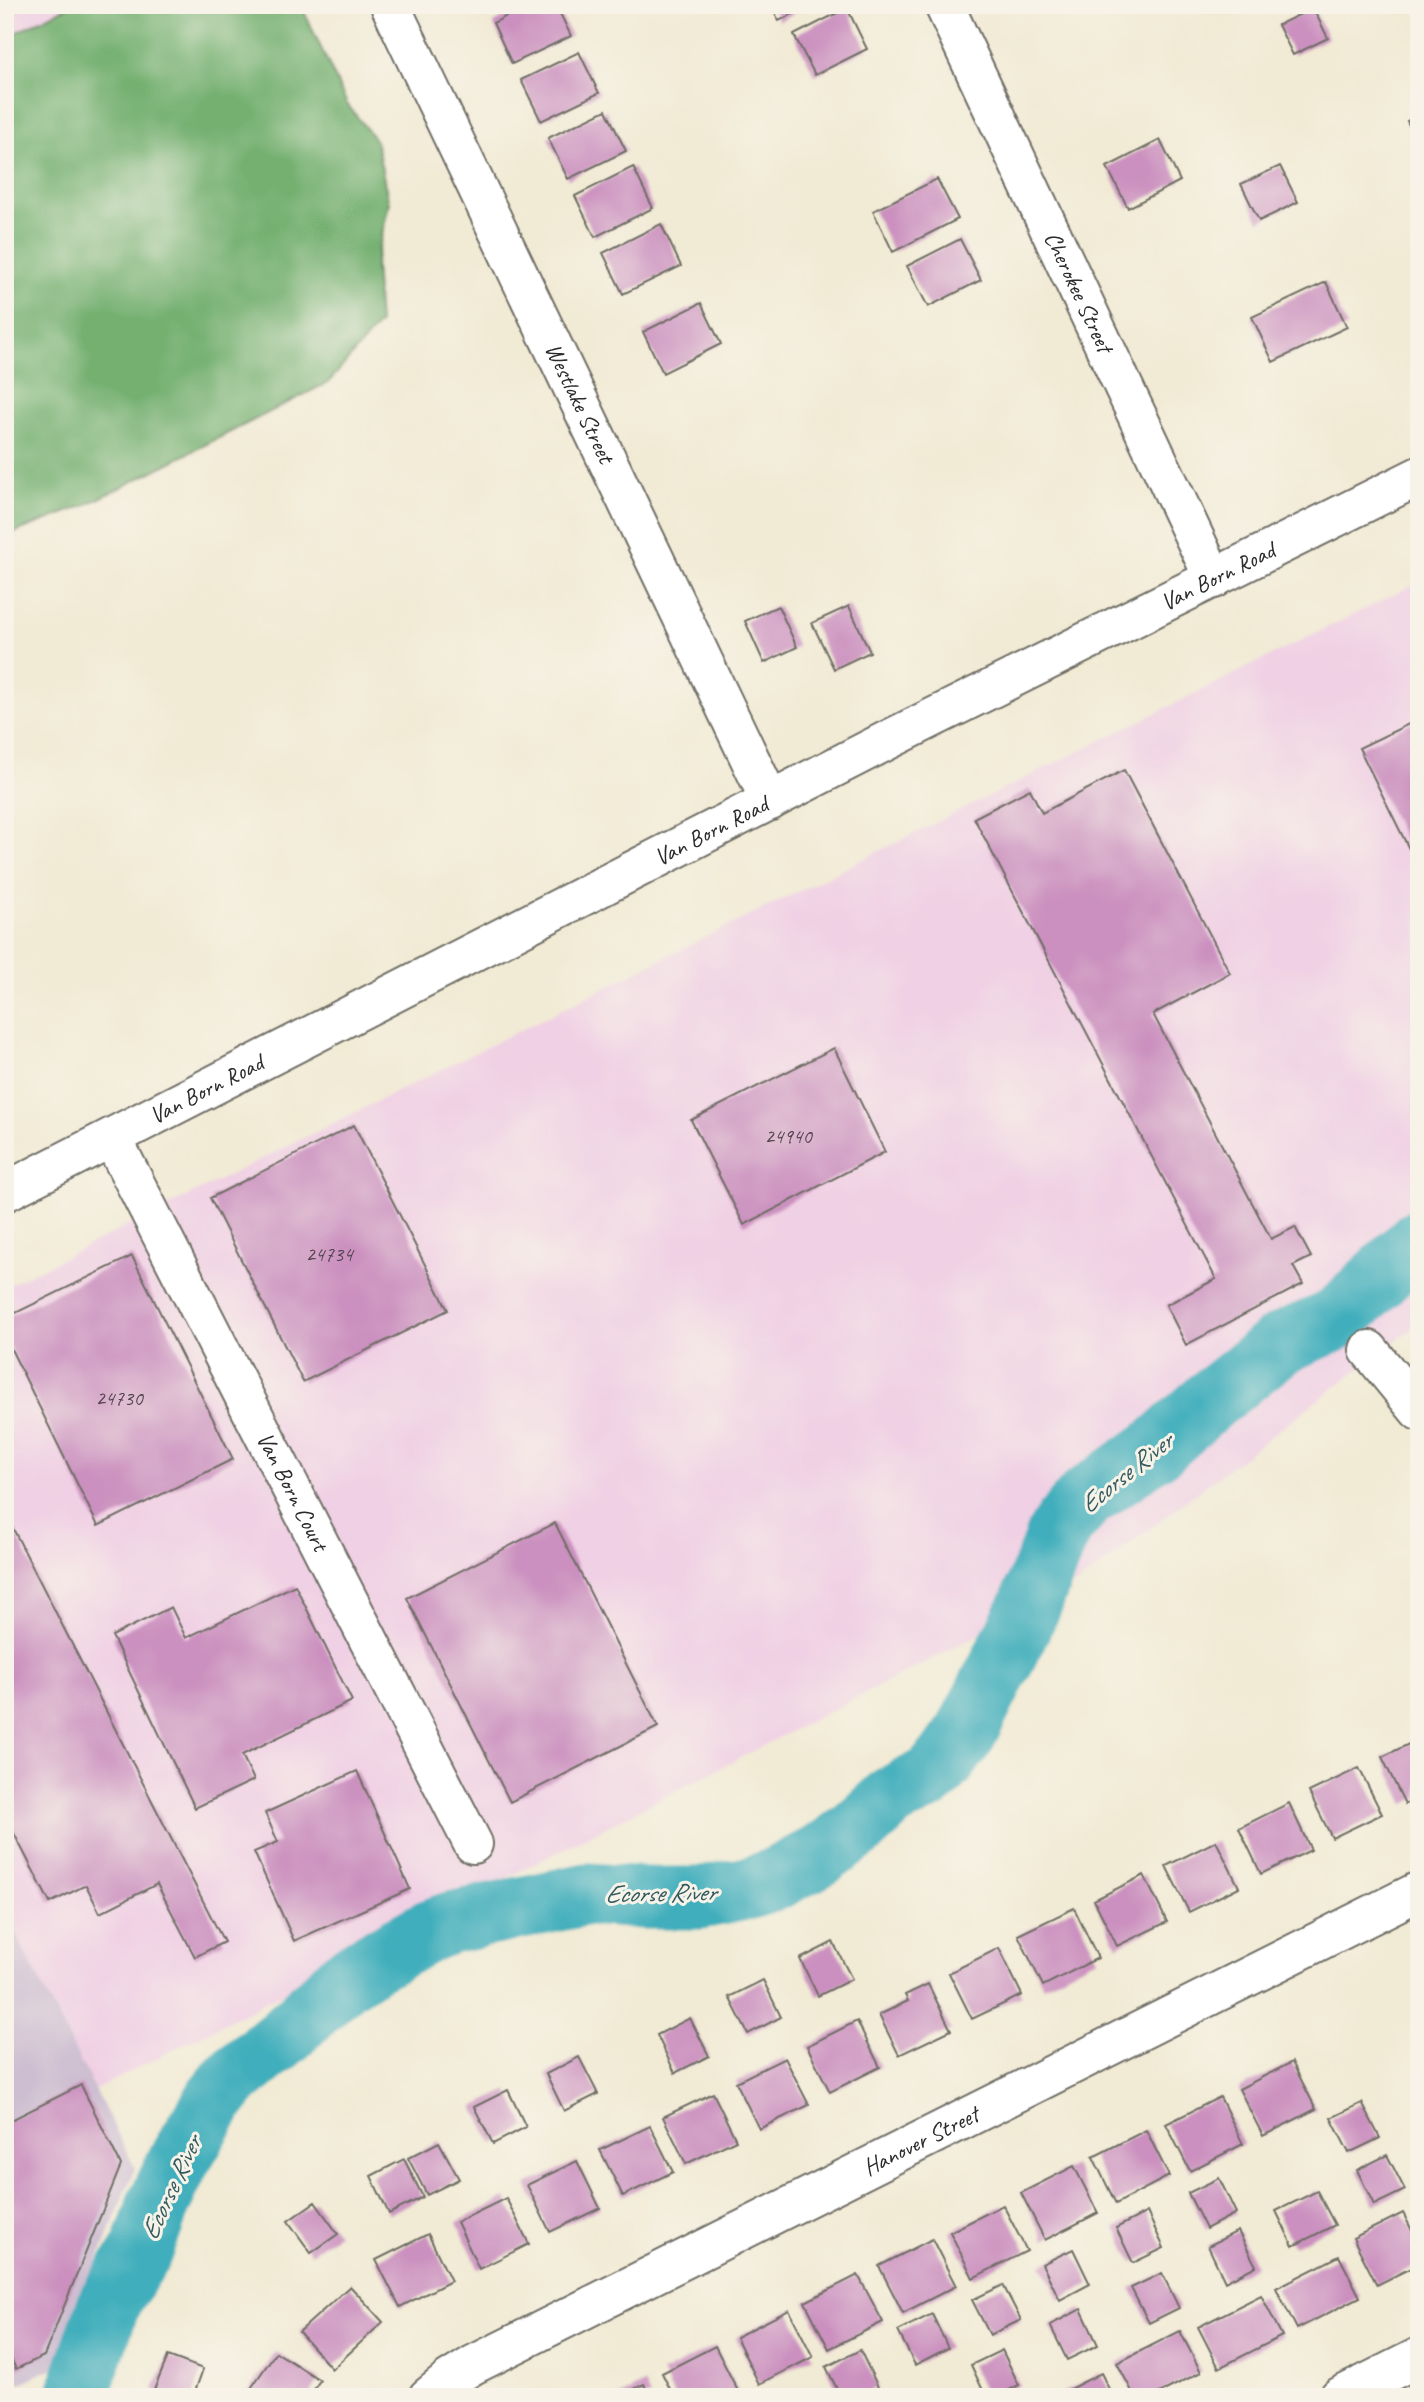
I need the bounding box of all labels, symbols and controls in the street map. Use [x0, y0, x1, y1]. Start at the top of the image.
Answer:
street label: Cherokee Street [1038, 227, 1121, 360]
street label: Westlake Street [539, 338, 622, 470]
street label: Van Born Road [1155, 534, 1283, 617]
street label: Van Born Road [649, 787, 776, 872]
street label: Van Born Road [144, 1046, 271, 1131]
house number: 24940 [764, 1123, 813, 1149]
house number: 24734 [305, 1241, 355, 1267]
house number: 24730 [95, 1385, 144, 1411]
water label: Ecorse River [1073, 1423, 1182, 1521]
street label: Van Born Court [250, 1427, 336, 1558]
water label: Ecorse River [605, 1875, 719, 1910]
street label: Hanover Street [858, 2098, 986, 2182]
water label: Ecorse River [133, 2128, 211, 2245]

